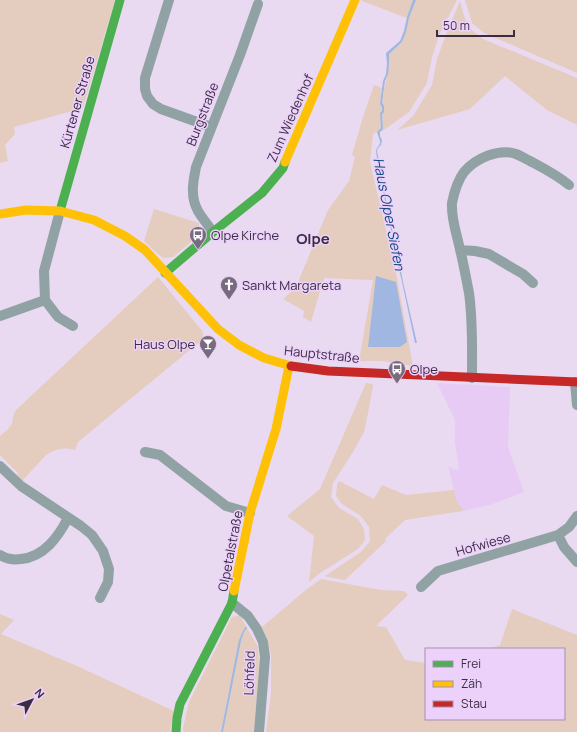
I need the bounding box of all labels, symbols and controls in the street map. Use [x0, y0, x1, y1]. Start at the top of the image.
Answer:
scale bar [437, 12, 514, 38]
text: 50 m [443, 17, 470, 34]
street label: Kürtener Straße [55, 54, 99, 150]
street label: Zum Wiedenhof [263, 71, 318, 165]
street label: Burgstraße [182, 79, 223, 148]
water label: Haus Olper Siefen [369, 156, 410, 273]
bus stop icon: Olpe Kirche [188, 225, 208, 250]
place label: Olpe Kirche [211, 226, 280, 244]
district label: Olpe [296, 228, 330, 249]
church icon: Sankt Margareta [219, 275, 239, 300]
place label: Sankt Margareta [242, 276, 341, 294]
bar icon: Haus Olpe [198, 334, 218, 359]
place label: Haus Olpe [134, 335, 195, 353]
street label: Hauptstraße [283, 341, 361, 367]
bus stop icon: Olpe [387, 359, 407, 384]
place label: Olpe [410, 360, 438, 378]
street label: Olpetalstraße [213, 509, 247, 593]
street label: Hofwiese [453, 527, 513, 560]
legend [425, 648, 565, 720]
street label: Löhfeld [239, 650, 259, 696]
text: Frei [461, 655, 481, 672]
text: Zäh [461, 675, 482, 692]
north arrow [12, 680, 52, 720]
text: N [32, 685, 48, 701]
text: Stau [461, 695, 487, 712]

